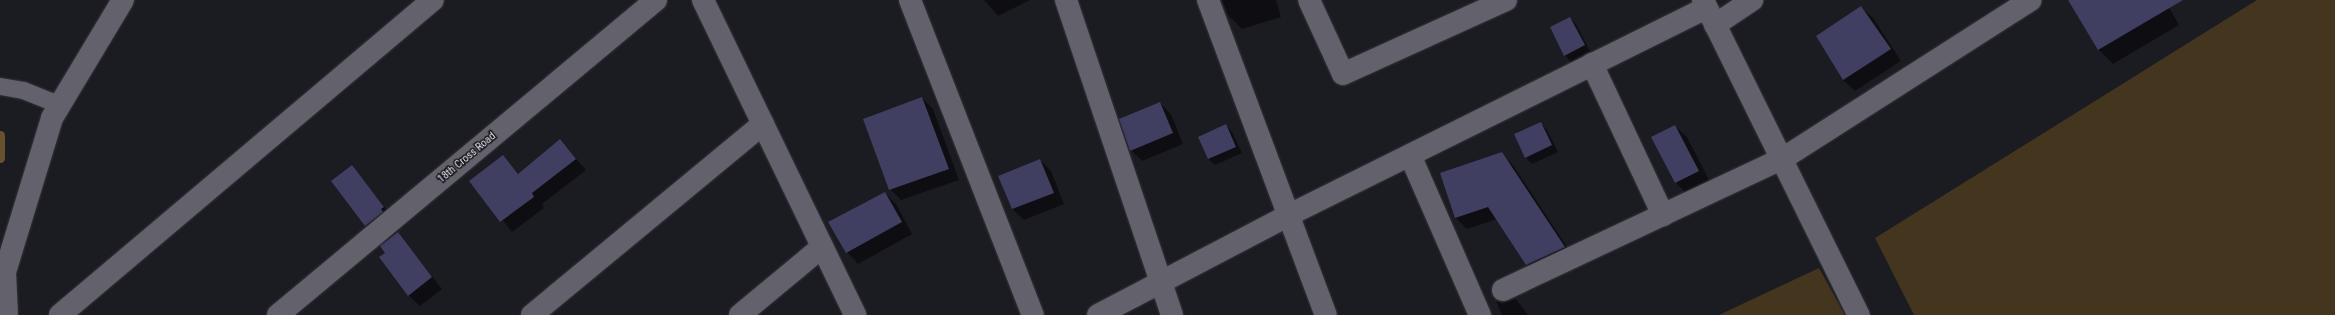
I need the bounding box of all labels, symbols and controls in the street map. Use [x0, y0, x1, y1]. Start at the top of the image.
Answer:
street label: 18th Cross Road [435, 130, 499, 186]

